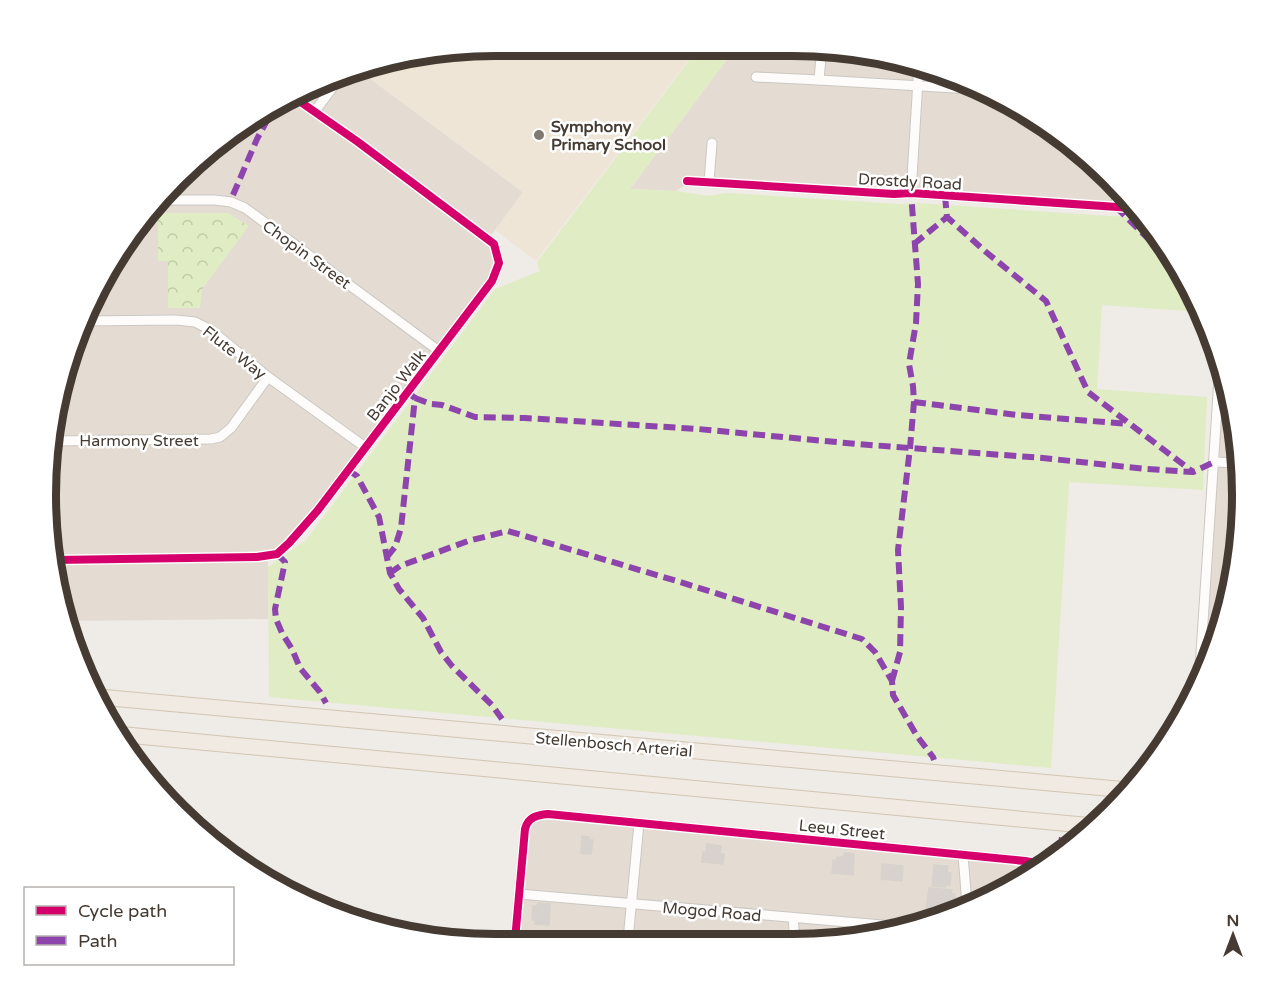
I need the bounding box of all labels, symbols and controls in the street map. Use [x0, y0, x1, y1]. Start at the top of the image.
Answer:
place label: Symphony Primary School [551, 117, 666, 155]
marker: Symphony Primary School [532, 128, 546, 142]
street label: Drostdy Road [857, 169, 962, 195]
street label: Chopin Street [258, 216, 354, 294]
street label: Flute Way [198, 322, 271, 384]
street label: Banjo Walk [363, 346, 431, 425]
street label: Harmony Street [79, 431, 199, 451]
street label: Stellenbosch Arterial [535, 728, 693, 762]
street label: Leeu Street [798, 816, 886, 844]
legend [24, 887, 234, 965]
street label: Mogod Road [662, 898, 762, 926]
text: Cycle path [78, 900, 167, 922]
north arrow [1203, 905, 1263, 965]
text: N [1227, 911, 1239, 931]
text: Path [78, 930, 117, 952]

